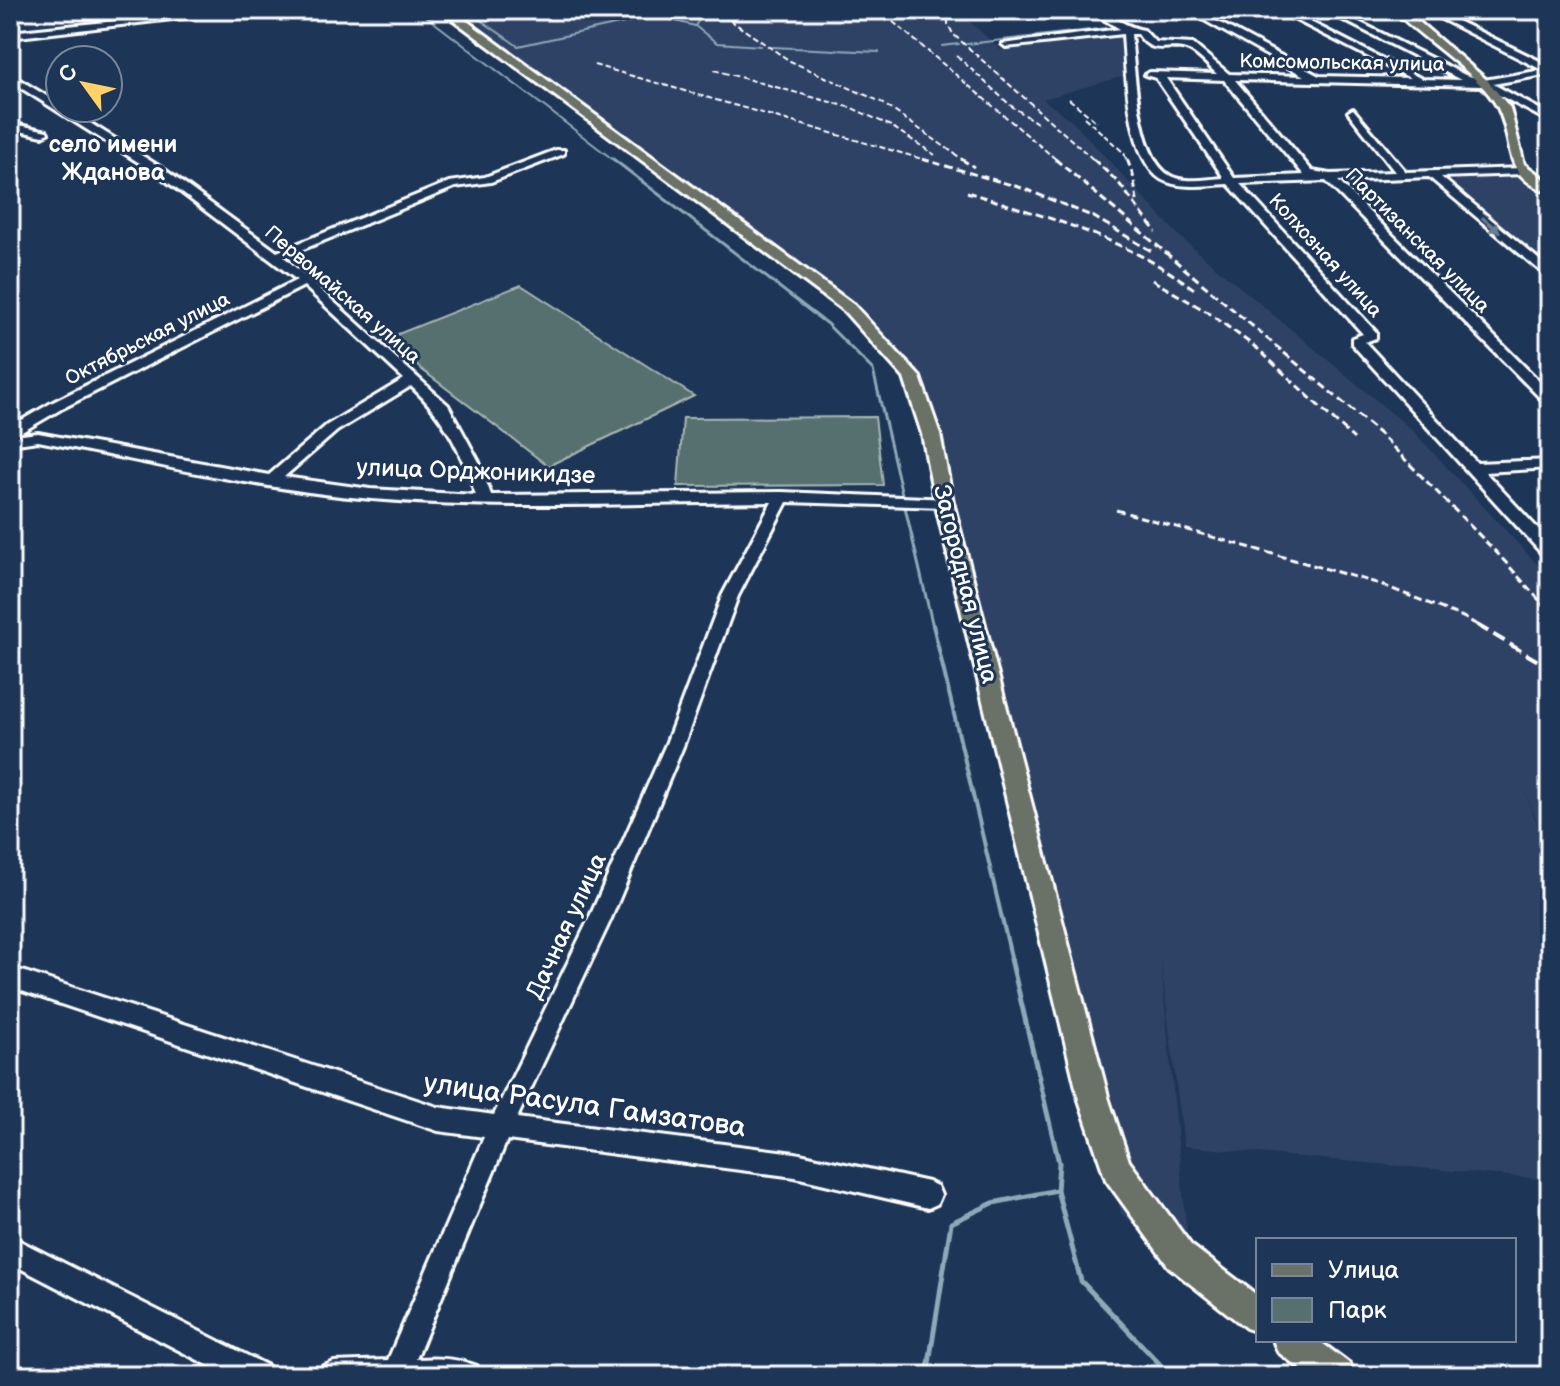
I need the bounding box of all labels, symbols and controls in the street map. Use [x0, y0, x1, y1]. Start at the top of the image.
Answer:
north arrow [44, 44, 124, 124]
street label: Комсомольская улица [1239, 49, 1445, 77]
text: С [53, 60, 84, 88]
district label: село имени Жданова [49, 130, 177, 187]
street label: Партизанская улица [1340, 163, 1495, 318]
street label: Колхозная улица [1263, 189, 1387, 323]
one-way arrow [1481, 216, 1501, 233]
street label: Первомайская улица [260, 221, 425, 369]
street label: Октябрьская улица [61, 287, 234, 391]
street label: улица Орджоникидзе [356, 453, 596, 490]
street label: Загородная улица [927, 482, 1004, 686]
street label: Дачная улица [520, 849, 613, 1004]
street label: улица Расула Гамзатова [422, 1067, 748, 1144]
legend [1256, 1238, 1516, 1342]
text: Улица [1328, 1256, 1399, 1285]
text: Парк [1328, 1296, 1387, 1325]

